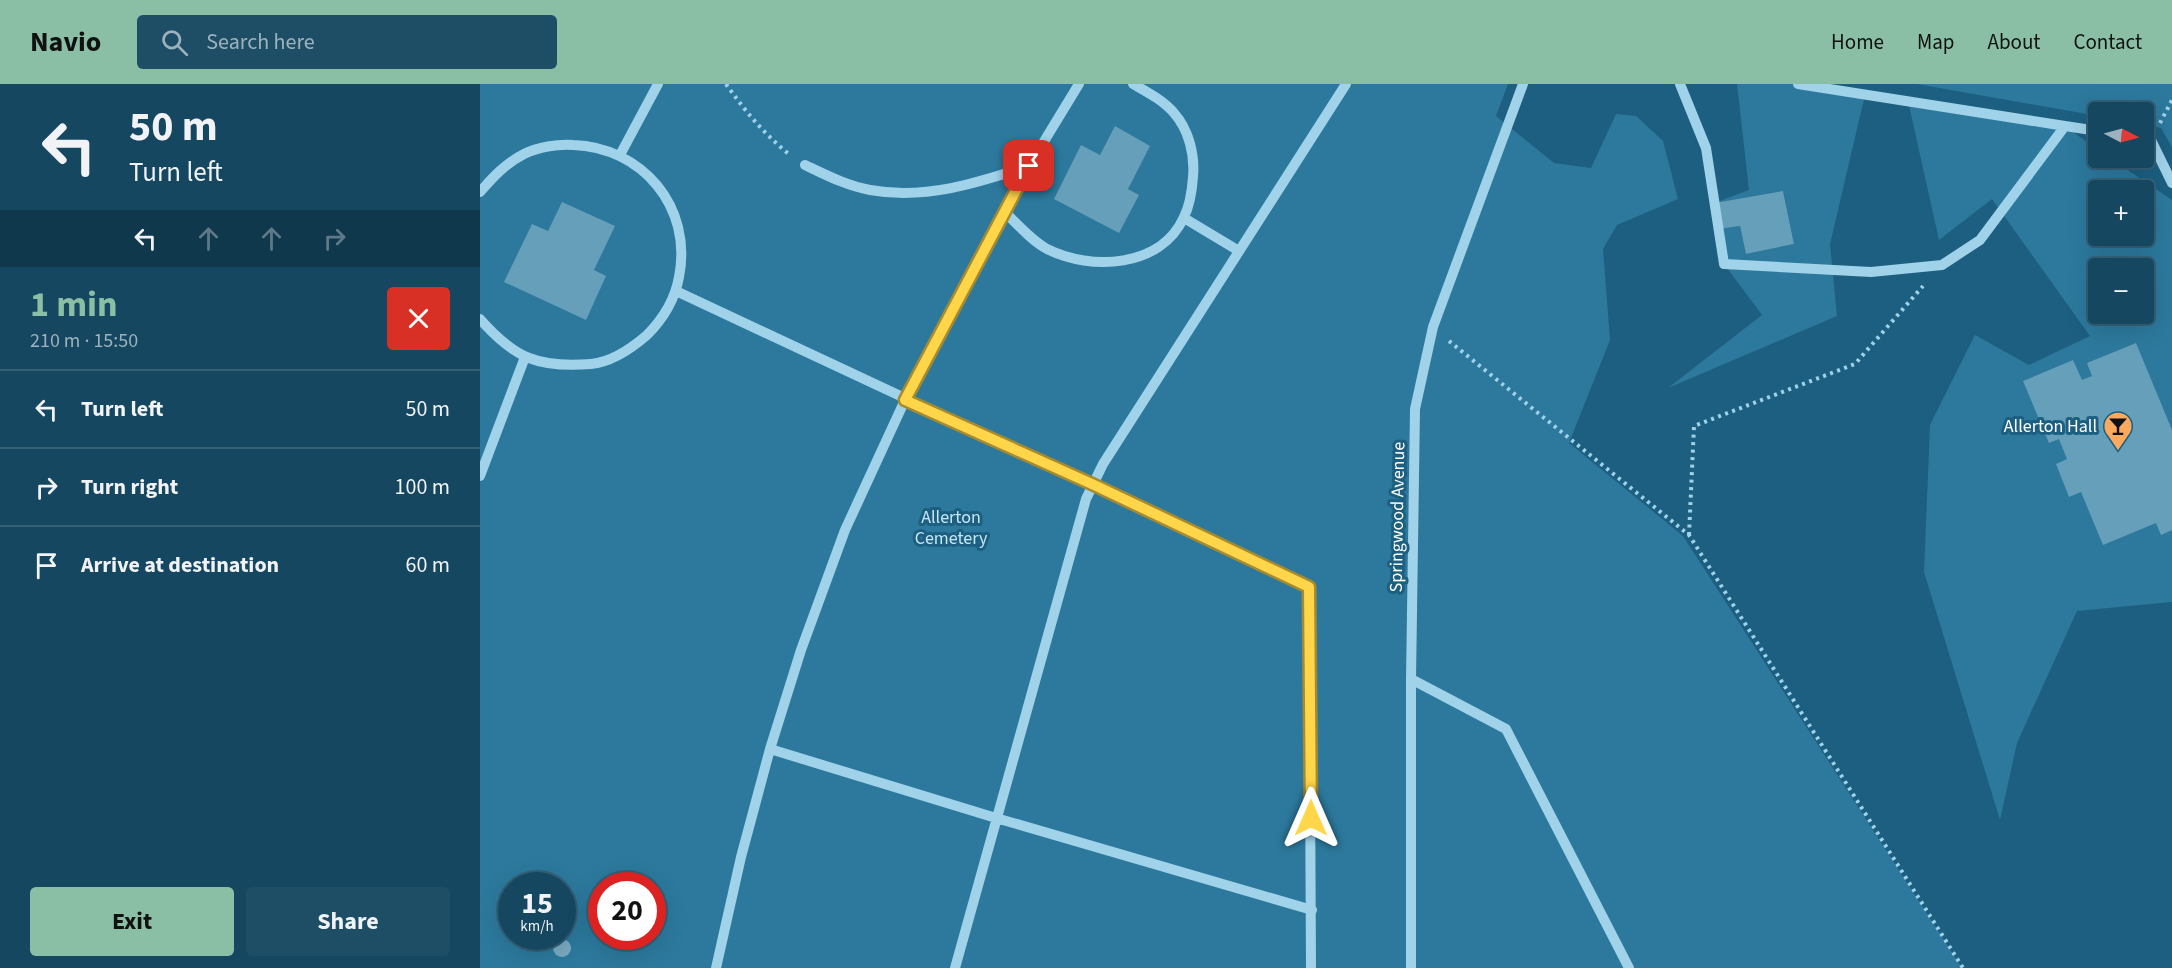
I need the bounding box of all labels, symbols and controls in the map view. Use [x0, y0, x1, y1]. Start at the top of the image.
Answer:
search box [137, 15, 557, 69]
text: Navio [30, 22, 101, 62]
icon: search [158, 26, 191, 59]
text: Search here [206, 26, 315, 58]
text: Home [1831, 27, 1884, 57]
text: Map [1917, 27, 1955, 57]
text: About [1988, 27, 2040, 57]
text: Contact [2073, 27, 2142, 57]
text: 50 m [129, 97, 218, 157]
north arrow [2088, 102, 2154, 168]
map controls [2088, 102, 2154, 324]
icon: left [30, 108, 108, 186]
pin [1003, 140, 1054, 191]
icon: arrive [1012, 149, 1045, 182]
text: Turn left [129, 153, 223, 192]
button: + [2088, 180, 2154, 246]
icon: left [129, 222, 162, 255]
icon: ahead [192, 222, 225, 255]
icon: ahead [255, 222, 288, 255]
icon: right [318, 222, 351, 255]
button: − [2088, 258, 2154, 324]
text: 1 min [30, 279, 118, 330]
button: close [387, 287, 450, 350]
text: 210 m · 15:50 [30, 327, 138, 355]
icon: left [30, 393, 63, 426]
text: Turn left [81, 393, 163, 425]
text: 50 m [405, 393, 450, 425]
bar icon: Allerton Hall [2102, 410, 2134, 452]
place label: Allerton Hall [2004, 414, 2097, 439]
street label: Springwood Avenue [1384, 441, 1411, 593]
icon: right [30, 471, 63, 504]
text: Turn right [81, 471, 178, 503]
text: 100 m [395, 471, 450, 503]
park label: Allerton Cemetery [915, 505, 988, 551]
icon: arrive [30, 549, 63, 582]
text: Arrive at destination [81, 549, 279, 581]
text: 60 m [405, 549, 450, 581]
position arrow [1279, 786, 1343, 850]
speed limit sign: 20 [588, 872, 666, 950]
text: 15 [521, 882, 553, 925]
button: Exit [30, 887, 234, 956]
button: Share [246, 887, 450, 956]
text: km/h [520, 916, 554, 937]

